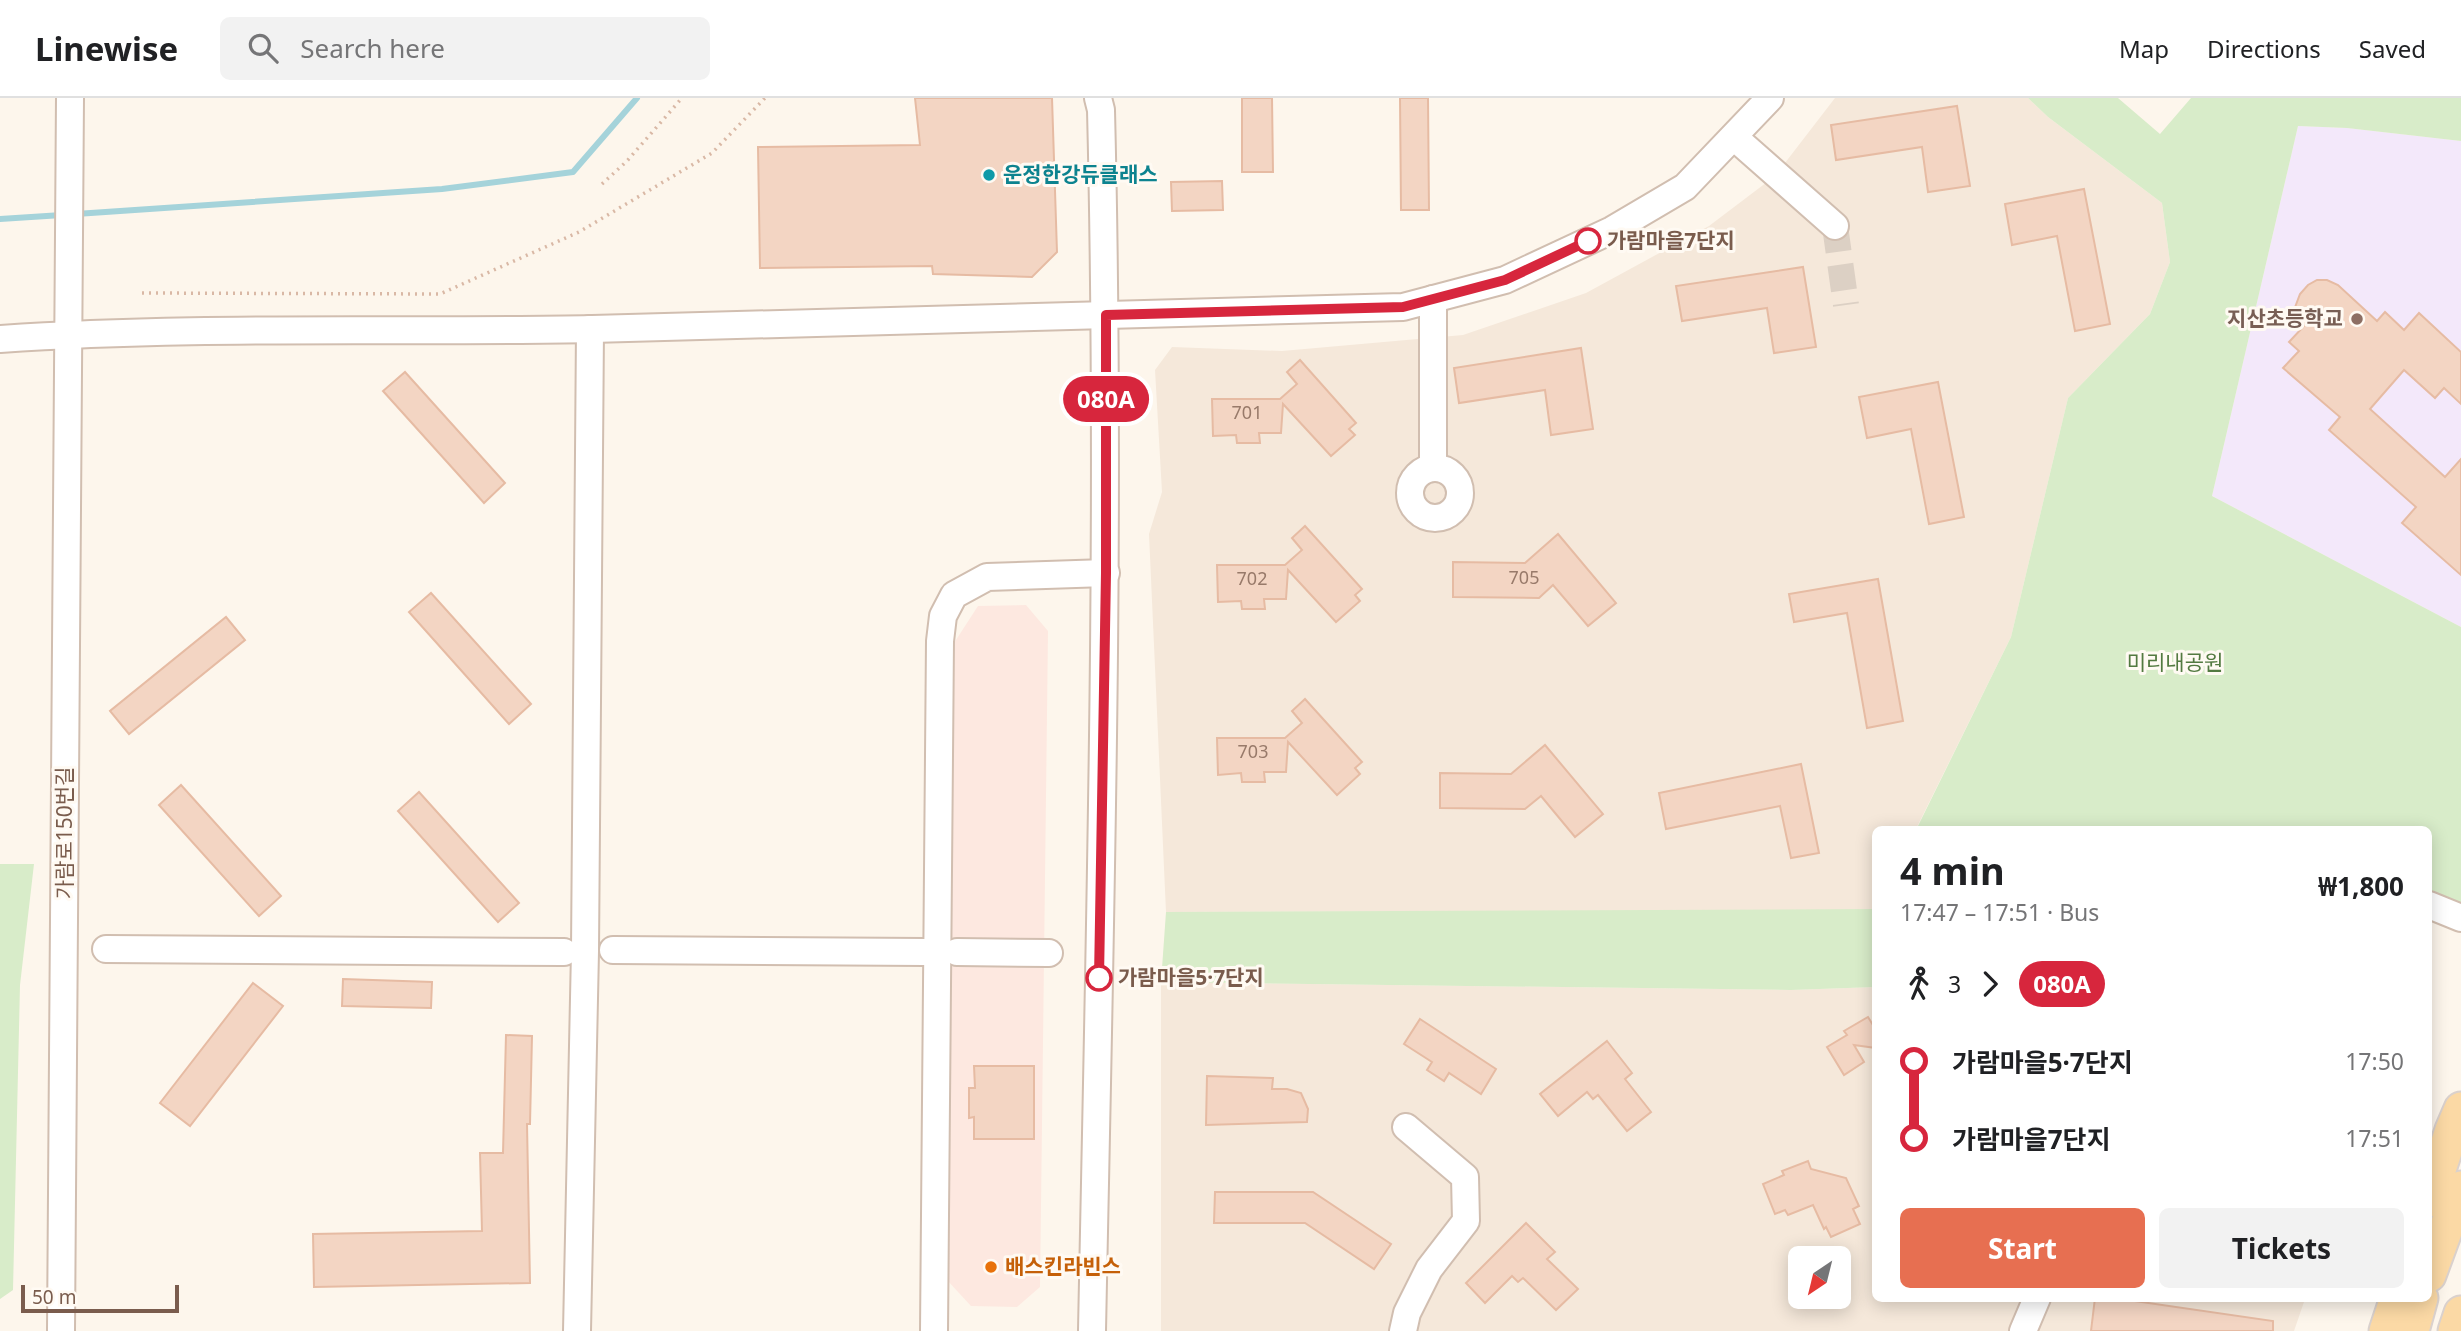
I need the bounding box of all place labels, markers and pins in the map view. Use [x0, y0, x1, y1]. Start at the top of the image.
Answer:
place label: 운정한강듀클래스 [1003, 160, 1158, 188]
marker: 운정한강듀클래스 [981, 167, 997, 183]
place label: 가람마을7단지 [1607, 226, 1735, 254]
marker: 가람마을7단지 [1575, 228, 1601, 254]
place label: 지산초등학교 [2227, 304, 2343, 332]
marker: 지산초등학교 [2349, 311, 2365, 327]
place label: 가람마을5·7단지 [1118, 963, 1264, 991]
marker: 가람마을5·7단지 [1086, 965, 1112, 991]
place label: 배스킨라빈스 [1005, 1252, 1121, 1280]
marker: 배스킨라빈스 [983, 1259, 999, 1275]

